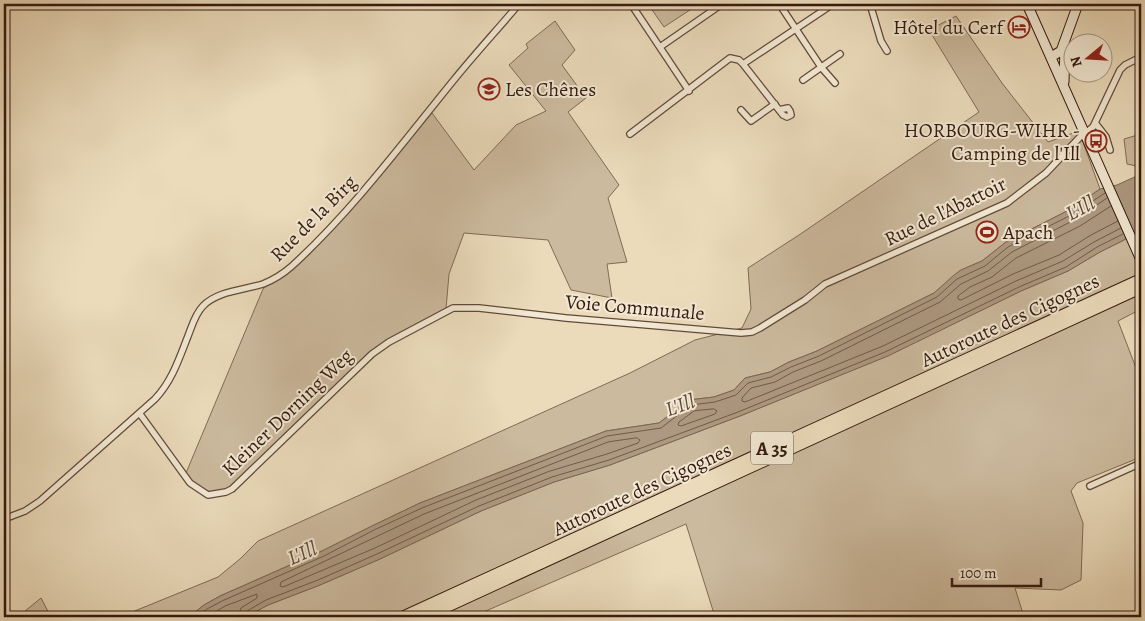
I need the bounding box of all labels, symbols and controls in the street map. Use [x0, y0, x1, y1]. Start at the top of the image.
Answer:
place label: Hôtel du Cerf [893, 14, 1006, 41]
hotel icon: Hôtel du Cerf [1007, 15, 1031, 39]
north arrow [1062, 32, 1112, 82]
text: N [1066, 54, 1087, 70]
place label: Les Chênes [505, 76, 596, 103]
school or university icon: Les Chênes [477, 77, 501, 101]
place label: HORBOURG-WIHR - Camping de l'Ill [904, 117, 1080, 167]
bus stop icon: HORBOURG-WIHR - Camping de l'Ill [1084, 129, 1108, 153]
street label: Rue de la Birg [264, 169, 363, 268]
street label: Rue de l'Abattoir [880, 170, 1011, 253]
water label: L'Ill [1060, 188, 1100, 227]
place label: Apach [1002, 219, 1054, 246]
sports icon: Apach [975, 220, 999, 244]
street label: Autoroute des Cigognes [916, 267, 1104, 374]
street label: Voie Communale [563, 288, 706, 327]
street label: Kleiner Dorning Weg [216, 343, 359, 482]
water label: L'Ill [661, 387, 699, 423]
road number: A 35 [751, 432, 793, 464]
street label: Autoroute des Cigognes [548, 436, 736, 543]
water label: L'Ill [283, 534, 322, 572]
scale bar [952, 556, 1041, 588]
text: 100 m [960, 563, 997, 583]

